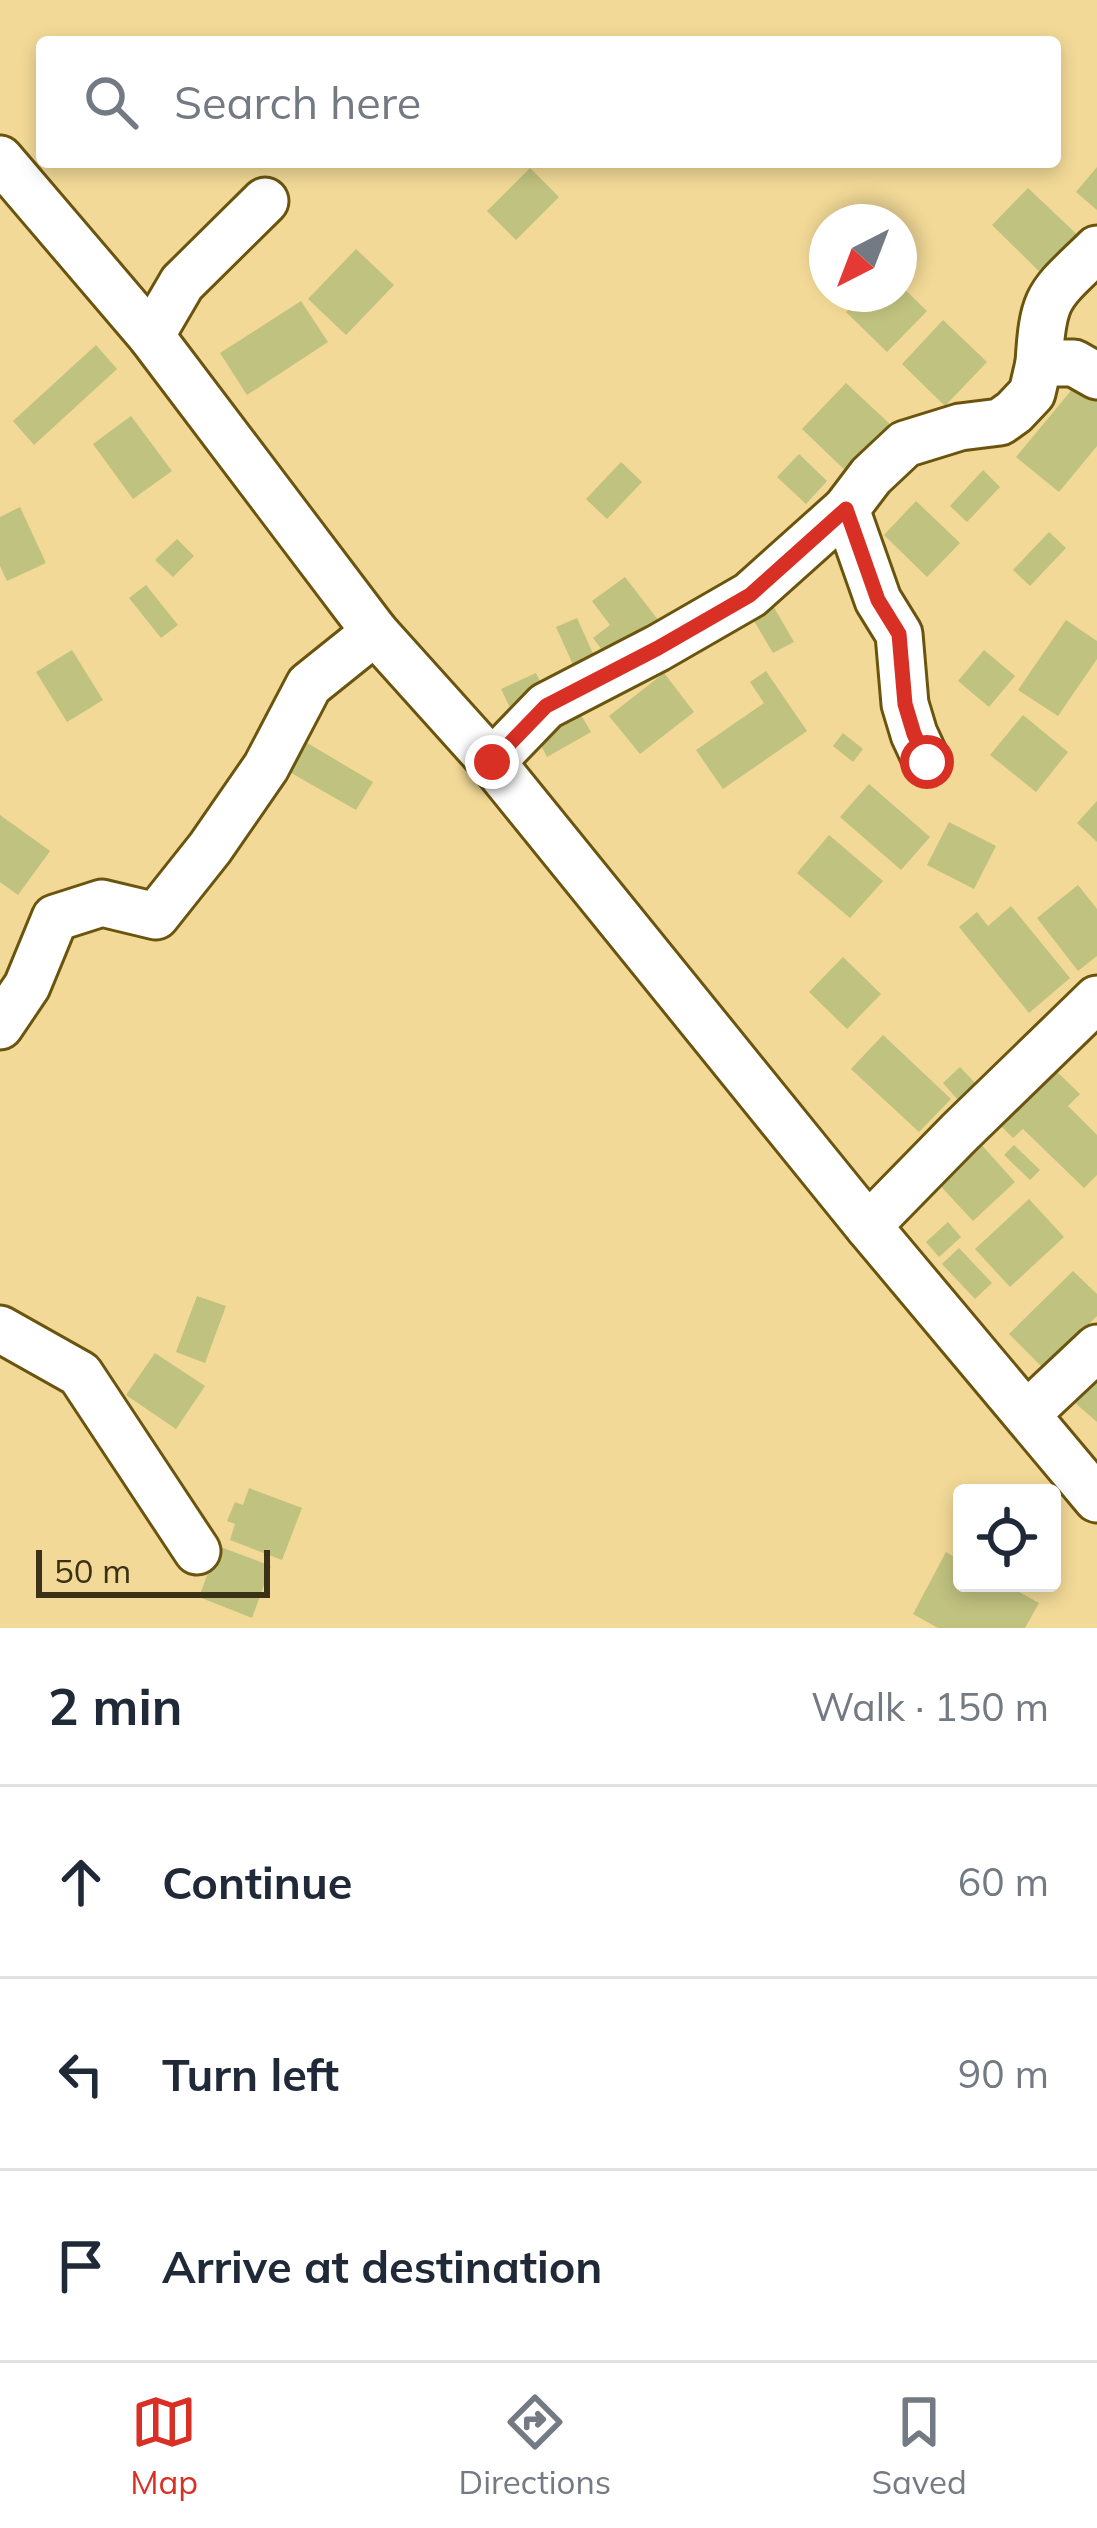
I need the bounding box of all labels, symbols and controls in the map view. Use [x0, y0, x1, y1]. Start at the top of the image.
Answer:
search box [36, 36, 1061, 168]
icon: search [78, 69, 144, 135]
text: Search here [174, 74, 421, 130]
north arrow [809, 204, 917, 312]
route end [465, 735, 519, 789]
route start [900, 735, 954, 789]
map controls [953, 1484, 1061, 1592]
button: locate [953, 1484, 1061, 1592]
scale bar [36, 1544, 270, 1597]
text: 50 m [54, 1550, 131, 1591]
text: 2 min [48, 1674, 183, 1738]
text: Walk · 150 m [811, 1682, 1049, 1731]
icon: ahead [48, 1849, 114, 1915]
text: Continue [162, 1854, 352, 1910]
text: 60 m [958, 1857, 1049, 1906]
icon: left [48, 2041, 114, 2107]
text: Turn left [162, 2046, 339, 2102]
text: 90 m [958, 2049, 1049, 2098]
icon: arrive [48, 2233, 114, 2299]
text: Arrive at destination [162, 2238, 602, 2294]
tab: Map [130, 2389, 198, 2502]
tab: Directions [459, 2389, 611, 2502]
tab: Saved [872, 2389, 967, 2502]

